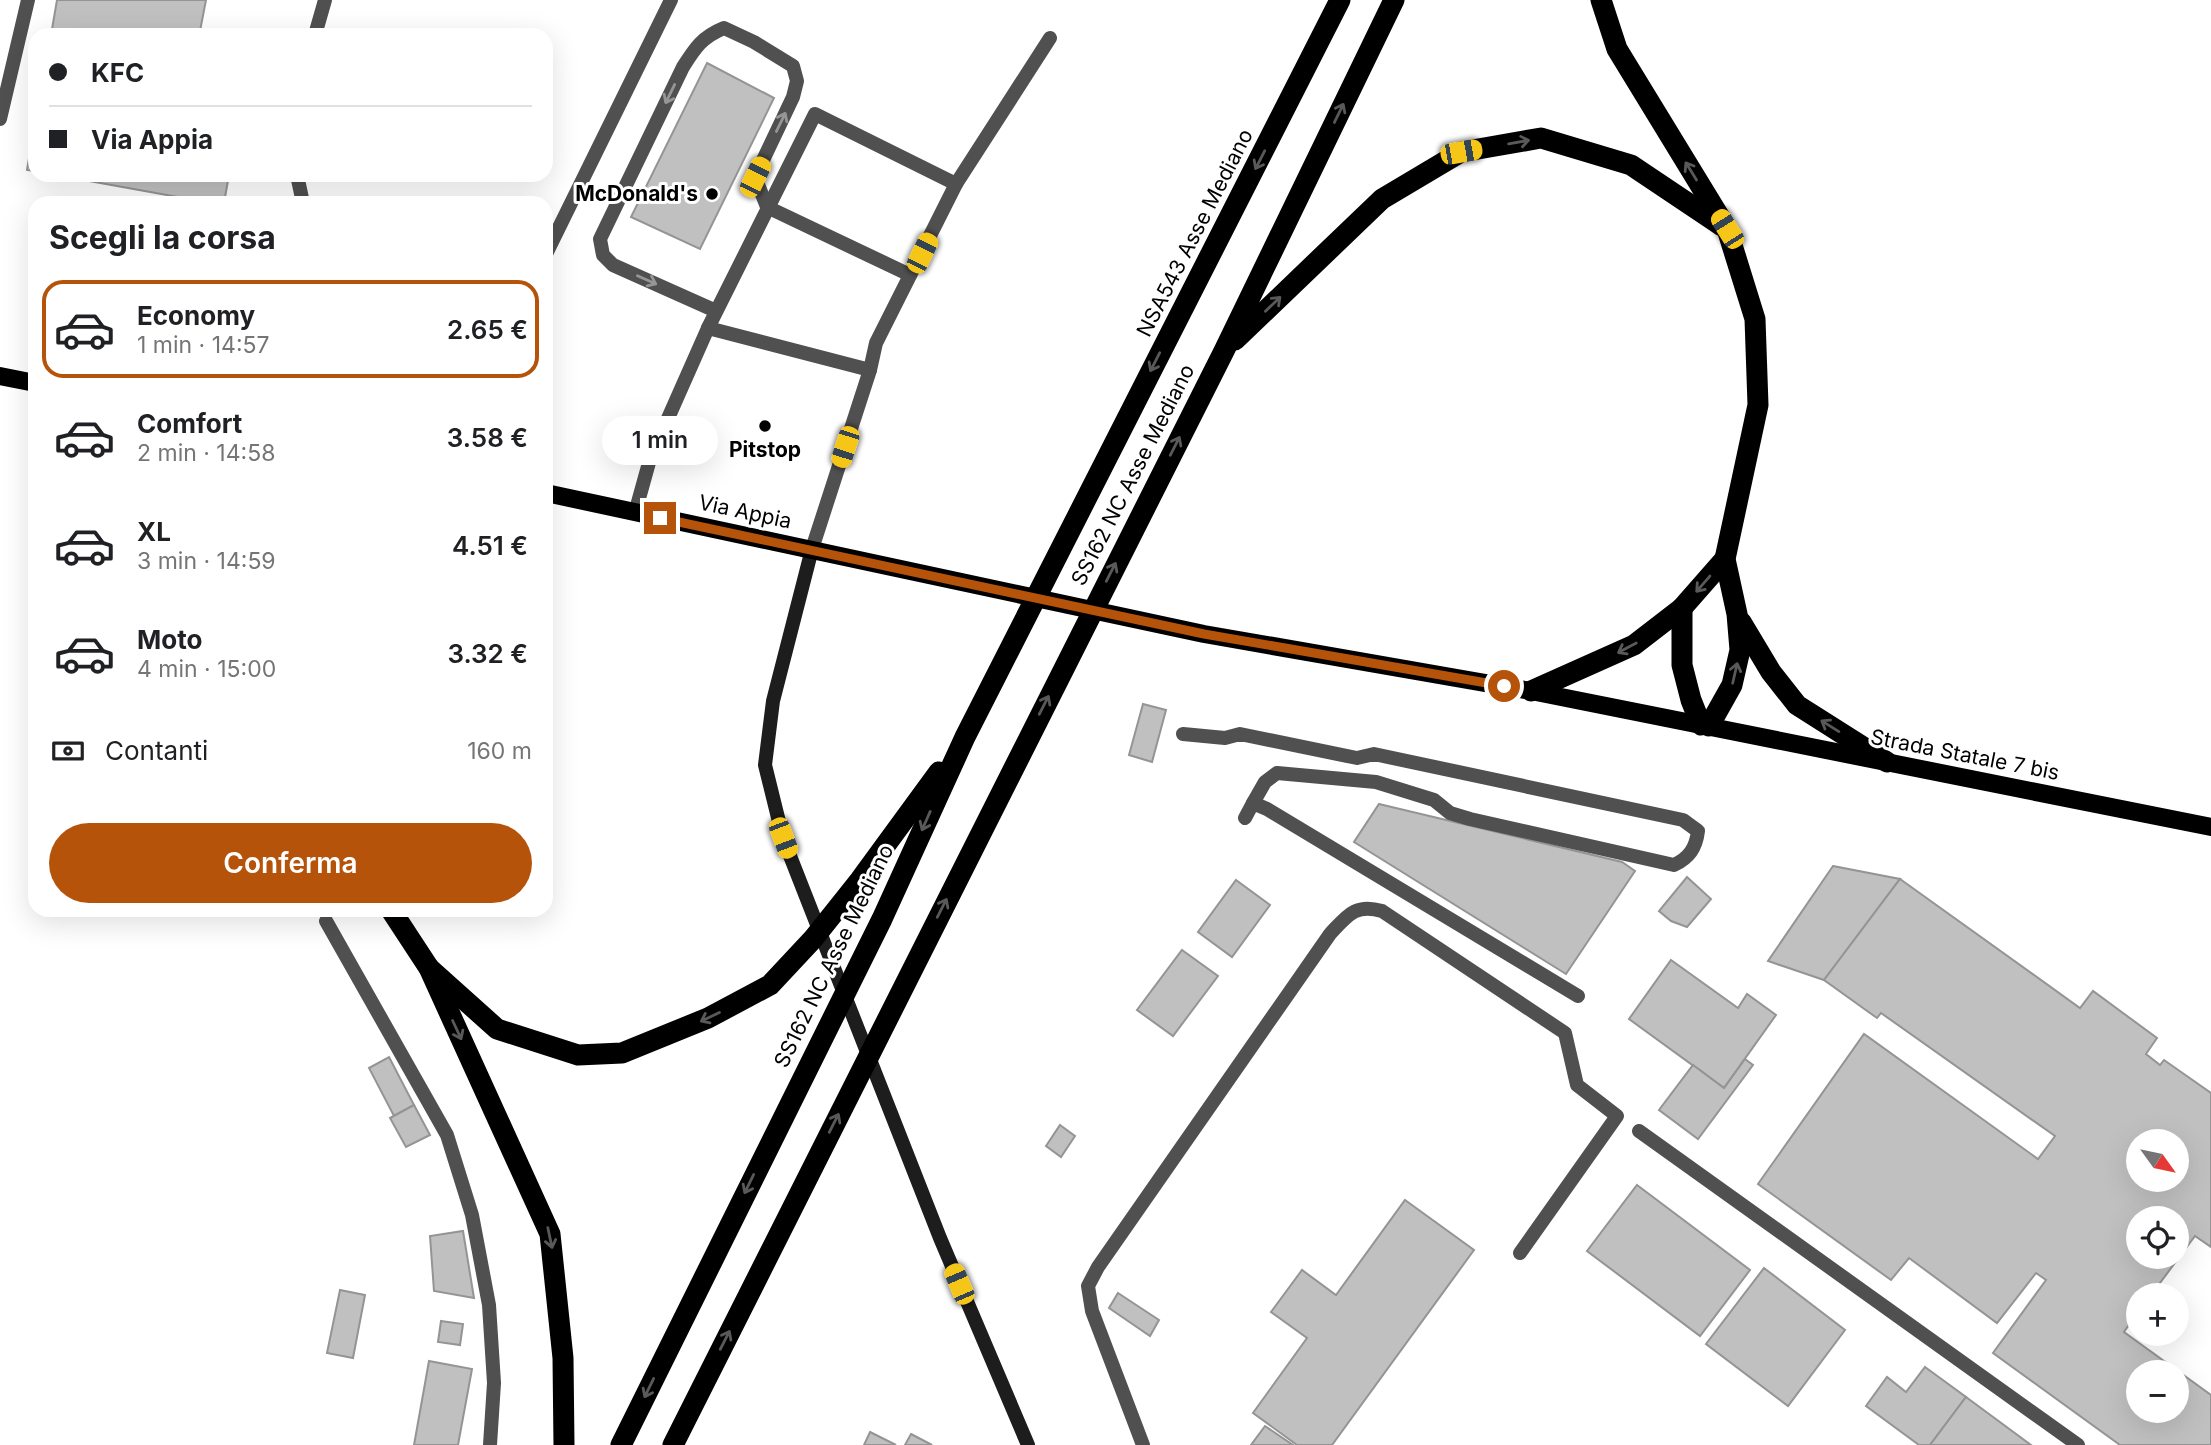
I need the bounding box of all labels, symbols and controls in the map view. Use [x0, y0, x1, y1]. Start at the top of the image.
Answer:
text: KFC [91, 57, 144, 88]
one-way arrow [663, 83, 677, 104]
one-way arrow [1333, 103, 1347, 124]
one-way arrow [775, 112, 788, 133]
text: Via Appia [91, 124, 213, 155]
street label: NSA543 Asse Mediano [1131, 125, 1258, 341]
one-way arrow [1507, 135, 1529, 148]
car [1439, 138, 1484, 166]
one-way arrow [1253, 149, 1266, 170]
car [737, 154, 774, 200]
one-way arrow [1684, 161, 1698, 181]
place label: McDonald's [575, 181, 698, 206]
marker: McDonald's [704, 186, 720, 202]
car [1707, 206, 1748, 252]
text: Scegli la corsa [49, 218, 276, 257]
car [904, 230, 941, 276]
one-way arrow [635, 274, 657, 287]
one-way arrow [1264, 295, 1281, 312]
icon: car [53, 298, 116, 361]
text: Economy [137, 300, 255, 331]
text: 2.65 € [447, 314, 528, 345]
text: 1 min · 14:57 [137, 331, 270, 359]
one-way arrow [1148, 351, 1162, 372]
street label: SS162 NC Asse Mediano [1066, 360, 1199, 590]
icon: car [53, 406, 116, 469]
text: Comfort [137, 408, 242, 439]
callout: 1 min [602, 416, 718, 466]
marker: Pitstop [757, 418, 773, 434]
text: 3.58 € [447, 422, 528, 453]
car [829, 424, 862, 470]
text: 1 min [632, 426, 688, 454]
one-way arrow [1169, 436, 1183, 457]
place label: Pitstop [729, 437, 801, 462]
text: 2 min · 14:58 [137, 439, 275, 467]
street label: Via Appia [696, 489, 794, 534]
route end [644, 502, 676, 534]
icon: car [53, 514, 116, 577]
text: XL [137, 516, 171, 547]
text: 4.51 € [452, 530, 528, 561]
text: 3 min · 14:59 [137, 547, 276, 575]
one-way arrow [1105, 562, 1119, 583]
one-way arrow [1695, 575, 1712, 592]
icon: car [53, 622, 116, 685]
text: Moto [137, 624, 202, 655]
text: 3.32 € [447, 638, 528, 669]
one-way arrow [1617, 641, 1637, 655]
text: 4 min · 15:00 [137, 655, 276, 683]
one-way arrow [1729, 662, 1742, 685]
route start [1488, 670, 1520, 702]
one-way arrow [1038, 695, 1052, 716]
one-way arrow [1820, 718, 1840, 732]
street label: Strada Statale 7 bis [1869, 724, 2062, 785]
icon: cash [49, 732, 87, 770]
text: Contanti [105, 735, 208, 766]
text: 160 m [467, 737, 532, 765]
one-way arrow [919, 810, 932, 831]
car [766, 815, 801, 861]
button: Conferma [49, 823, 532, 903]
street label: SS162 NC Asse Mediano [769, 840, 898, 1071]
one-way arrow [935, 899, 949, 919]
one-way arrow [700, 1011, 721, 1024]
one-way arrow [451, 1019, 464, 1041]
one-way arrow [827, 1113, 841, 1134]
north arrow [2126, 1129, 2189, 1192]
map controls [2126, 1129, 2189, 1423]
one-way arrow [742, 1173, 756, 1194]
button: locate [2126, 1206, 2189, 1269]
one-way arrow [543, 1226, 557, 1249]
car [942, 1261, 977, 1307]
button: + [2126, 1283, 2189, 1346]
one-way arrow [719, 1330, 733, 1351]
button: − [2126, 1360, 2189, 1423]
one-way arrow [642, 1377, 655, 1398]

